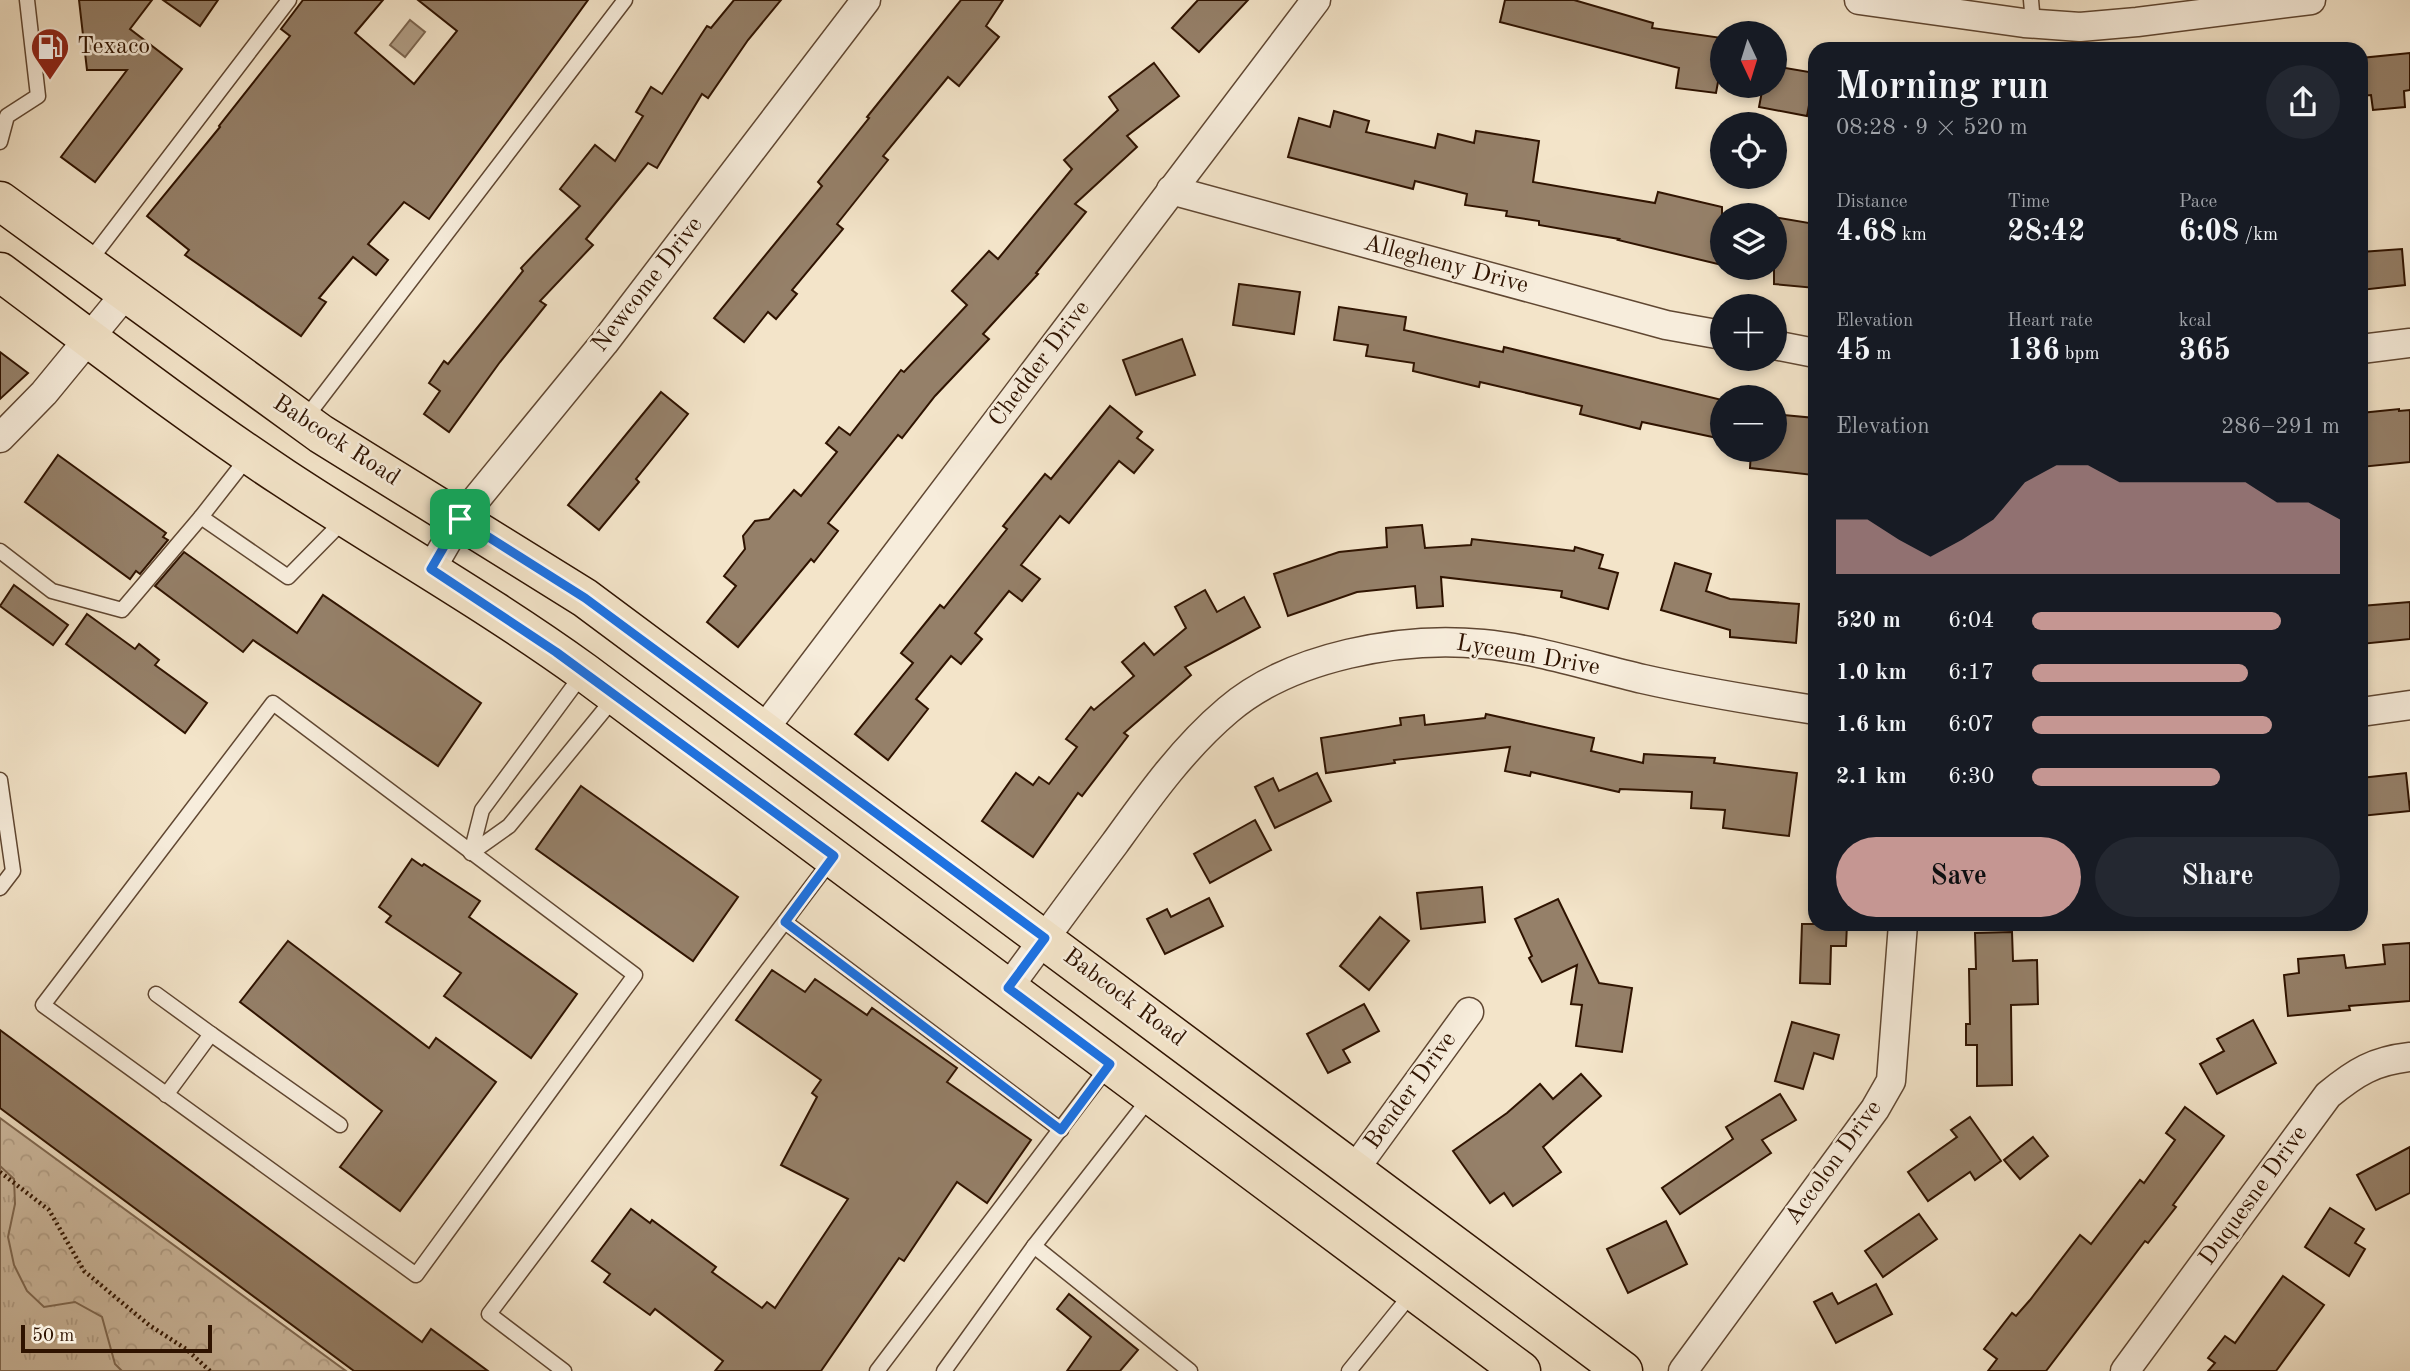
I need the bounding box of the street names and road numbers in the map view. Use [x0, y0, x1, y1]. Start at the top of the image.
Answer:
street label: Newcome Drive [588, 213, 708, 357]
street label: Allegheny Drive [1361, 231, 1531, 299]
street label: Chedder Drive [985, 297, 1095, 431]
street label: Babcock Road [268, 391, 404, 491]
street label: Lyceum Drive [1454, 632, 1602, 680]
street label: Babcock Road [1058, 944, 1190, 1052]
street label: Bender Drive [1361, 1028, 1461, 1154]
street label: Accolon Drive [1781, 1097, 1887, 1229]
street label: Duquesne Drive [2195, 1122, 2313, 1270]

